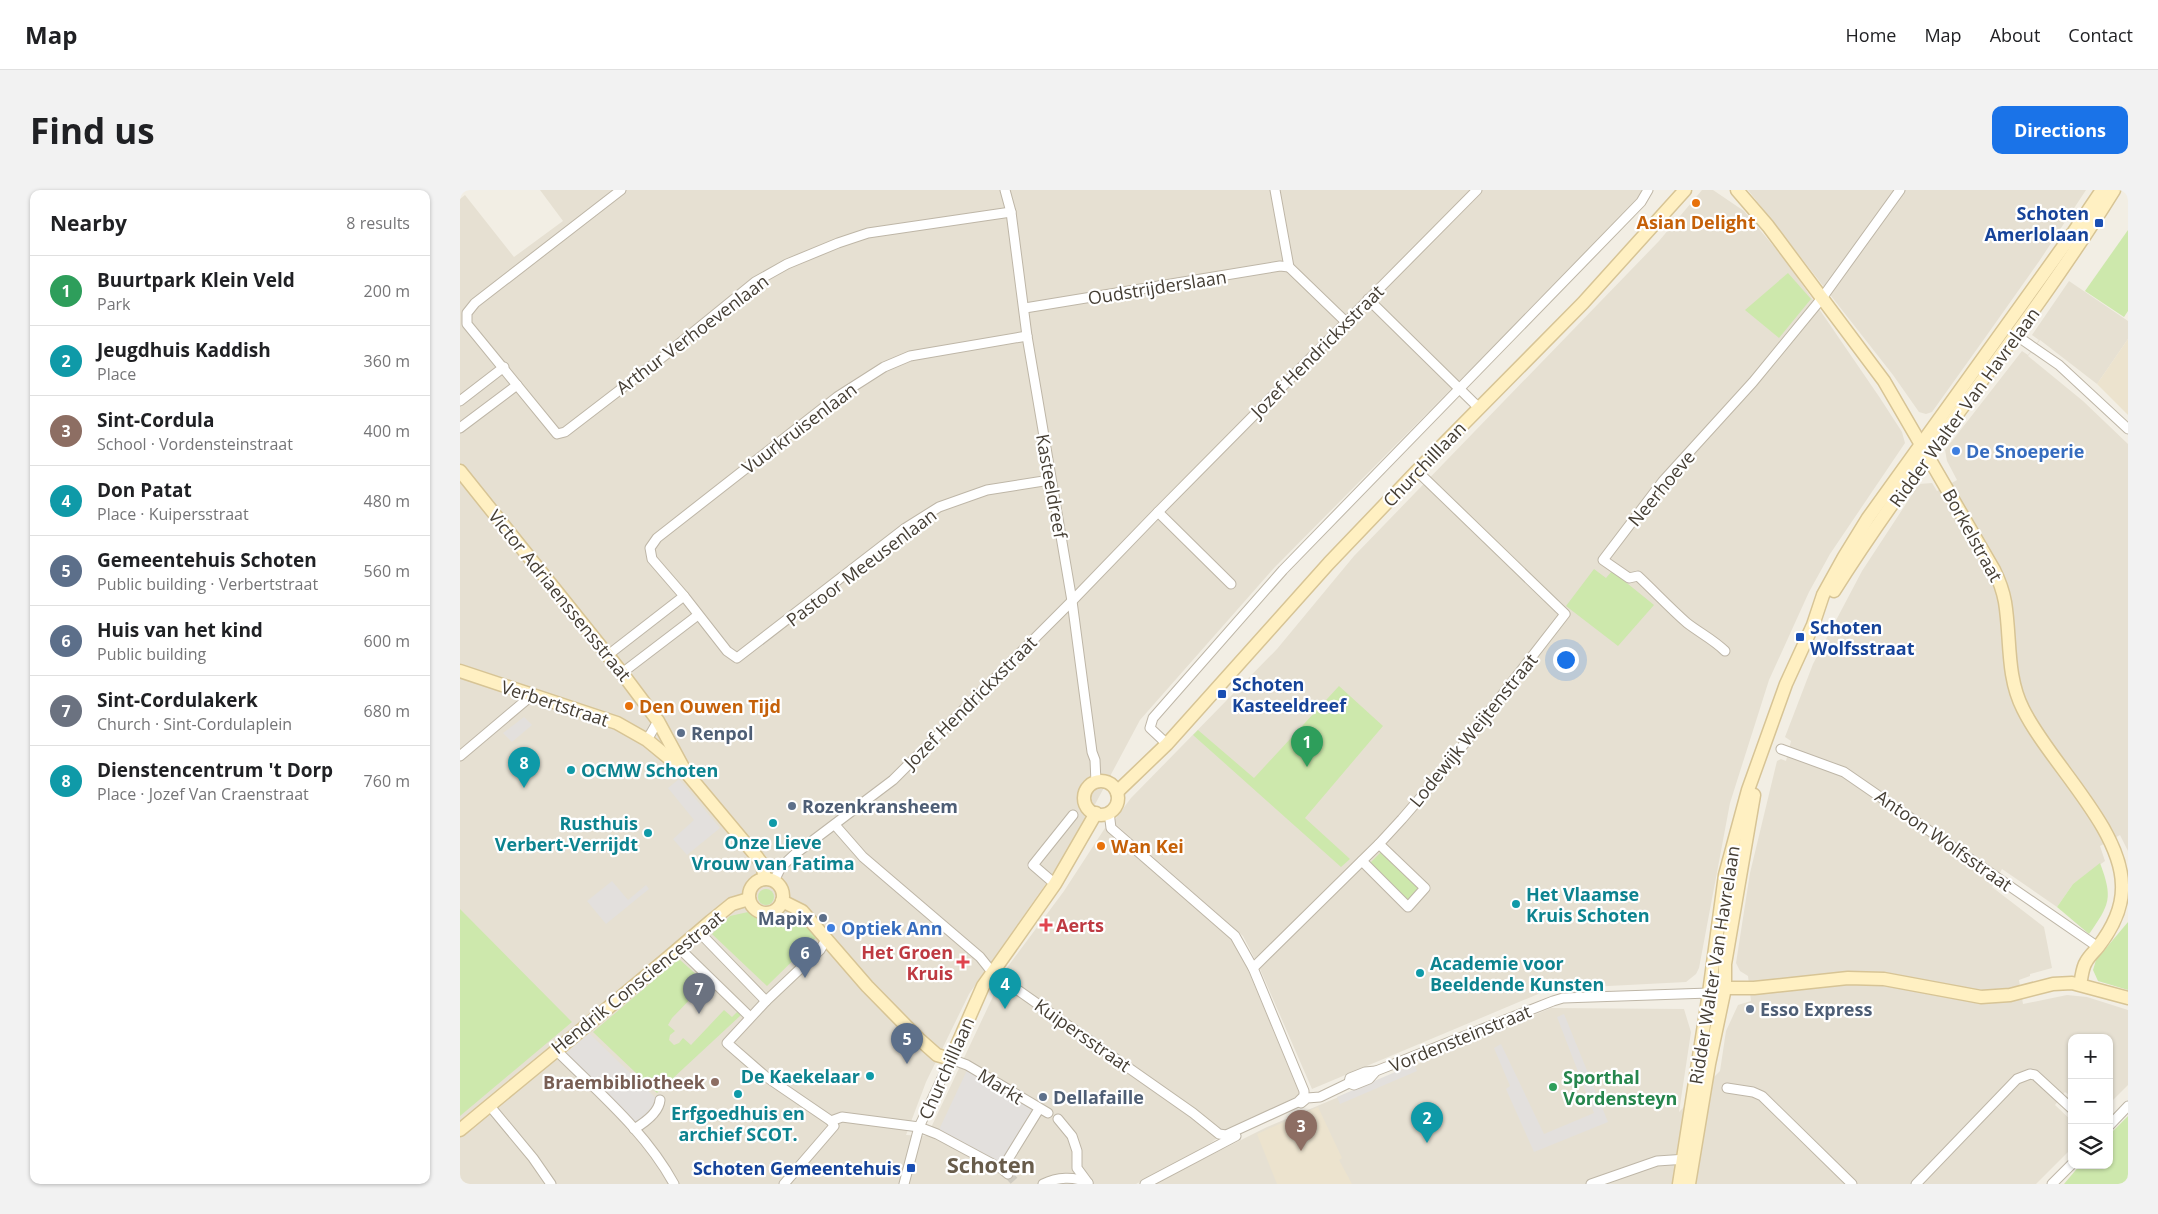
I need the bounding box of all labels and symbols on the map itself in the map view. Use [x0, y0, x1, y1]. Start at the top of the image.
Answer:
marker: Asian Delight [1690, 197, 1702, 209]
place label: Schoten Amerlolaan [1984, 201, 2089, 246]
place label: Asian Delight [1637, 210, 1756, 234]
marker: Schoten Amerlolaan [2093, 217, 2105, 229]
street label: Oudstrijderslaan [1086, 264, 1228, 310]
street label: Arthur Verhoevenlaan [611, 269, 773, 399]
street label: Jozef Hendrickxstraat [1244, 279, 1389, 424]
street label: Ridder Walter Van Havrelaan [1883, 302, 2045, 512]
street label: Vuurkruisenlaan [737, 377, 861, 479]
street label: Churchilllaan [1377, 416, 1471, 512]
street label: Kasteeldreef [1031, 432, 1073, 541]
place label: De Snoeperie [1966, 439, 2085, 463]
street label: Neerhoeve [1622, 445, 1700, 531]
marker: De Snoeperie [1950, 445, 1962, 457]
street label: Borkelstraat [1938, 484, 2008, 586]
street label: Pastoor Meeusenlaan [781, 503, 941, 631]
street label: Victor Adriaenssensstraat [483, 504, 637, 686]
place label: Schoten Wolfsstraat [1810, 615, 1915, 660]
street label: Jozef Hendrickxstraat [897, 630, 1042, 775]
marker: Schoten Wolfsstraat [1794, 631, 1806, 643]
your location [1553, 647, 1579, 673]
street label: Lodewijk Weijtenstraat [1404, 648, 1542, 812]
place label: Schoten Kasteeldreef [1232, 672, 1347, 717]
street label: Verbertstraat [498, 674, 612, 732]
marker: Schoten Kasteeldreef [1216, 688, 1228, 700]
place label: Den Ouwen Tijd [639, 694, 781, 718]
marker: Den Ouwen Tijd [623, 700, 635, 712]
place label: Renpol [691, 721, 753, 745]
pin: 1 [1291, 726, 1323, 767]
marker: Renpol [675, 727, 687, 739]
pin: 8 [508, 747, 540, 788]
place label: OCMW Schoten [581, 758, 718, 782]
marker: OCMW Schoten [565, 764, 577, 776]
street label: Antoon Wolfsstraat [1871, 784, 2017, 896]
place label: Rozenkransheem [802, 794, 958, 818]
marker: Rozenkransheem [786, 800, 798, 812]
place label: Rusthuis Verbert-Verrijdt [495, 811, 638, 856]
marker: Onze Lieve Vrouw van Fatima [767, 817, 779, 829]
marker: Rusthuis Verbert-Verrijdt [642, 827, 654, 839]
place label: Onze Lieve Vrouw van Fatima [691, 830, 855, 875]
place label: Wan Kei [1111, 834, 1184, 858]
marker: Wan Kei [1095, 840, 1107, 852]
street label: Ridder Walter Van Havrelaan [1683, 844, 1745, 1086]
place label: Het Vlaamse Kruis Schoten [1526, 882, 1650, 927]
marker: Het Vlaamse Kruis Schoten [1510, 898, 1522, 910]
street label: Hendrik Consciencestraat [546, 905, 728, 1059]
place label: Mapix [758, 906, 814, 930]
marker: Mapix [817, 912, 829, 924]
place label: Aerts [1056, 913, 1104, 937]
place label: Optiek Ann [841, 916, 943, 940]
marker: Aerts [1040, 919, 1052, 931]
marker: Optiek Ann [825, 922, 837, 934]
pin: 6 [789, 937, 821, 978]
place label: Het Groen Kruis [861, 940, 953, 985]
place label: Academie voor Beeldende Kunsten [1430, 951, 1604, 996]
marker: Het Groen Kruis [957, 956, 969, 968]
marker: Academie voor Beeldende Kunsten [1414, 967, 1426, 979]
pin: 4 [989, 968, 1021, 1009]
pin: 7 [683, 973, 715, 1014]
street label: Kuipersstraat [1030, 993, 1136, 1077]
place label: Esso Express [1760, 997, 1872, 1021]
street label: Vordensteinstraat [1386, 999, 1534, 1077]
marker: Esso Express [1744, 1003, 1756, 1015]
street label: Churchilllaan [913, 1013, 979, 1123]
pin: 5 [891, 1023, 923, 1064]
street label: Markt [974, 1063, 1028, 1109]
place label: De Kaekelaar [741, 1064, 860, 1088]
place label: Sporthal Vordensteyn [1563, 1065, 1677, 1110]
place label: Braembibliotheek [543, 1070, 706, 1094]
marker: De Kaekelaar [864, 1070, 876, 1082]
marker: Braembibliotheek [709, 1076, 721, 1088]
marker: Sporthal Vordensteyn [1547, 1081, 1559, 1093]
place label: Dellafaille [1053, 1085, 1144, 1109]
marker: Erfgoedhuis en archief SCOT. [732, 1088, 744, 1100]
marker: Dellafaille [1037, 1091, 1049, 1103]
place label: Erfgoedhuis en archief SCOT. [671, 1101, 805, 1146]
pin: 2 [1411, 1102, 1443, 1143]
pin: 3 [1285, 1110, 1317, 1151]
district label: Schoten [947, 1149, 1035, 1179]
place label: Schoten Gemeentehuis [693, 1156, 901, 1180]
marker: Schoten Gemeentehuis [905, 1162, 917, 1174]

